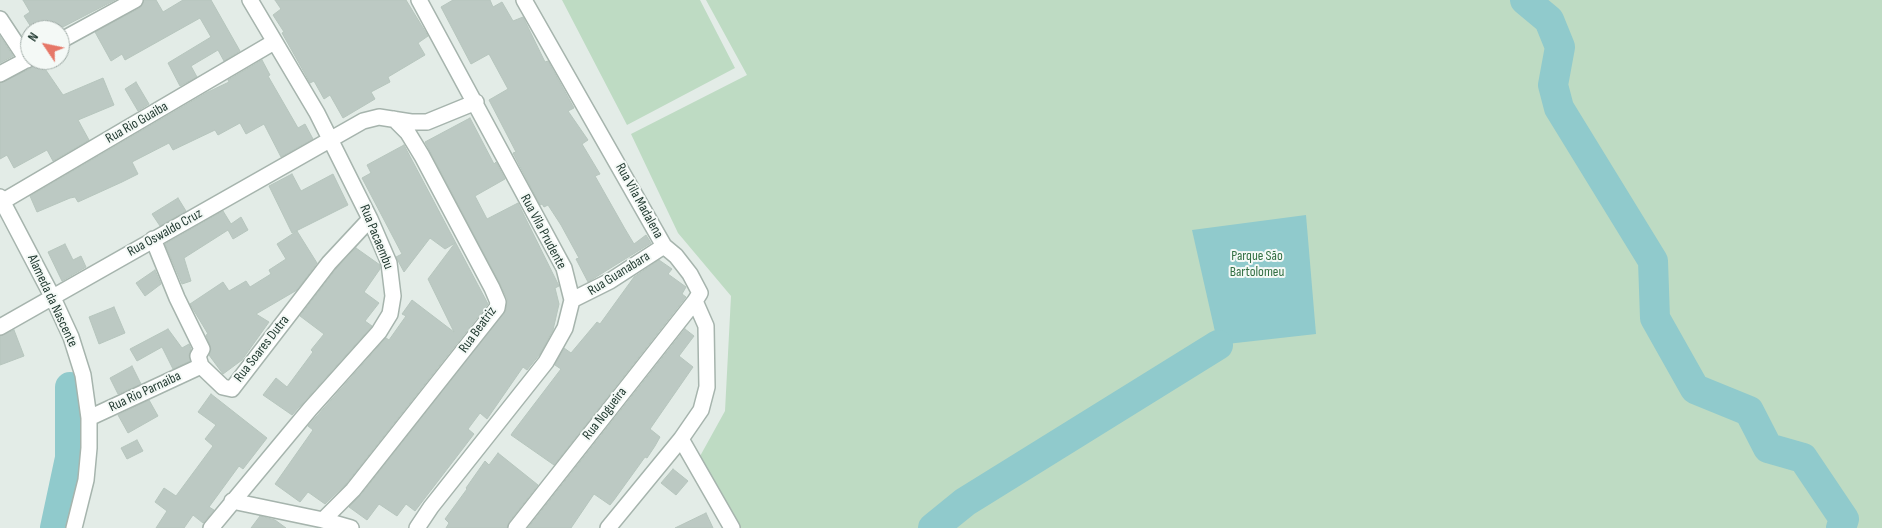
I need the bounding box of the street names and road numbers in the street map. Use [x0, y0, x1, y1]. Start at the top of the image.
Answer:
street label: Rua Rio Guaiba [103, 98, 171, 148]
street label: Rua Vila Madalena [611, 160, 667, 242]
street label: Rua Vila Prudente [516, 192, 570, 272]
street label: Rua Pacaembu [355, 202, 397, 272]
street label: Rua Oswaldo Cruz [125, 206, 205, 260]
street label: Rua Guanabara [585, 248, 653, 300]
street label: Alameda da Nascente [23, 252, 81, 350]
street label: Rua Beatriz [456, 304, 500, 356]
street label: Rua Soares Dutra [231, 312, 293, 386]
street label: Rua Rio Parnaiba [106, 368, 184, 416]
street label: Rua Nogueira [579, 385, 631, 443]

